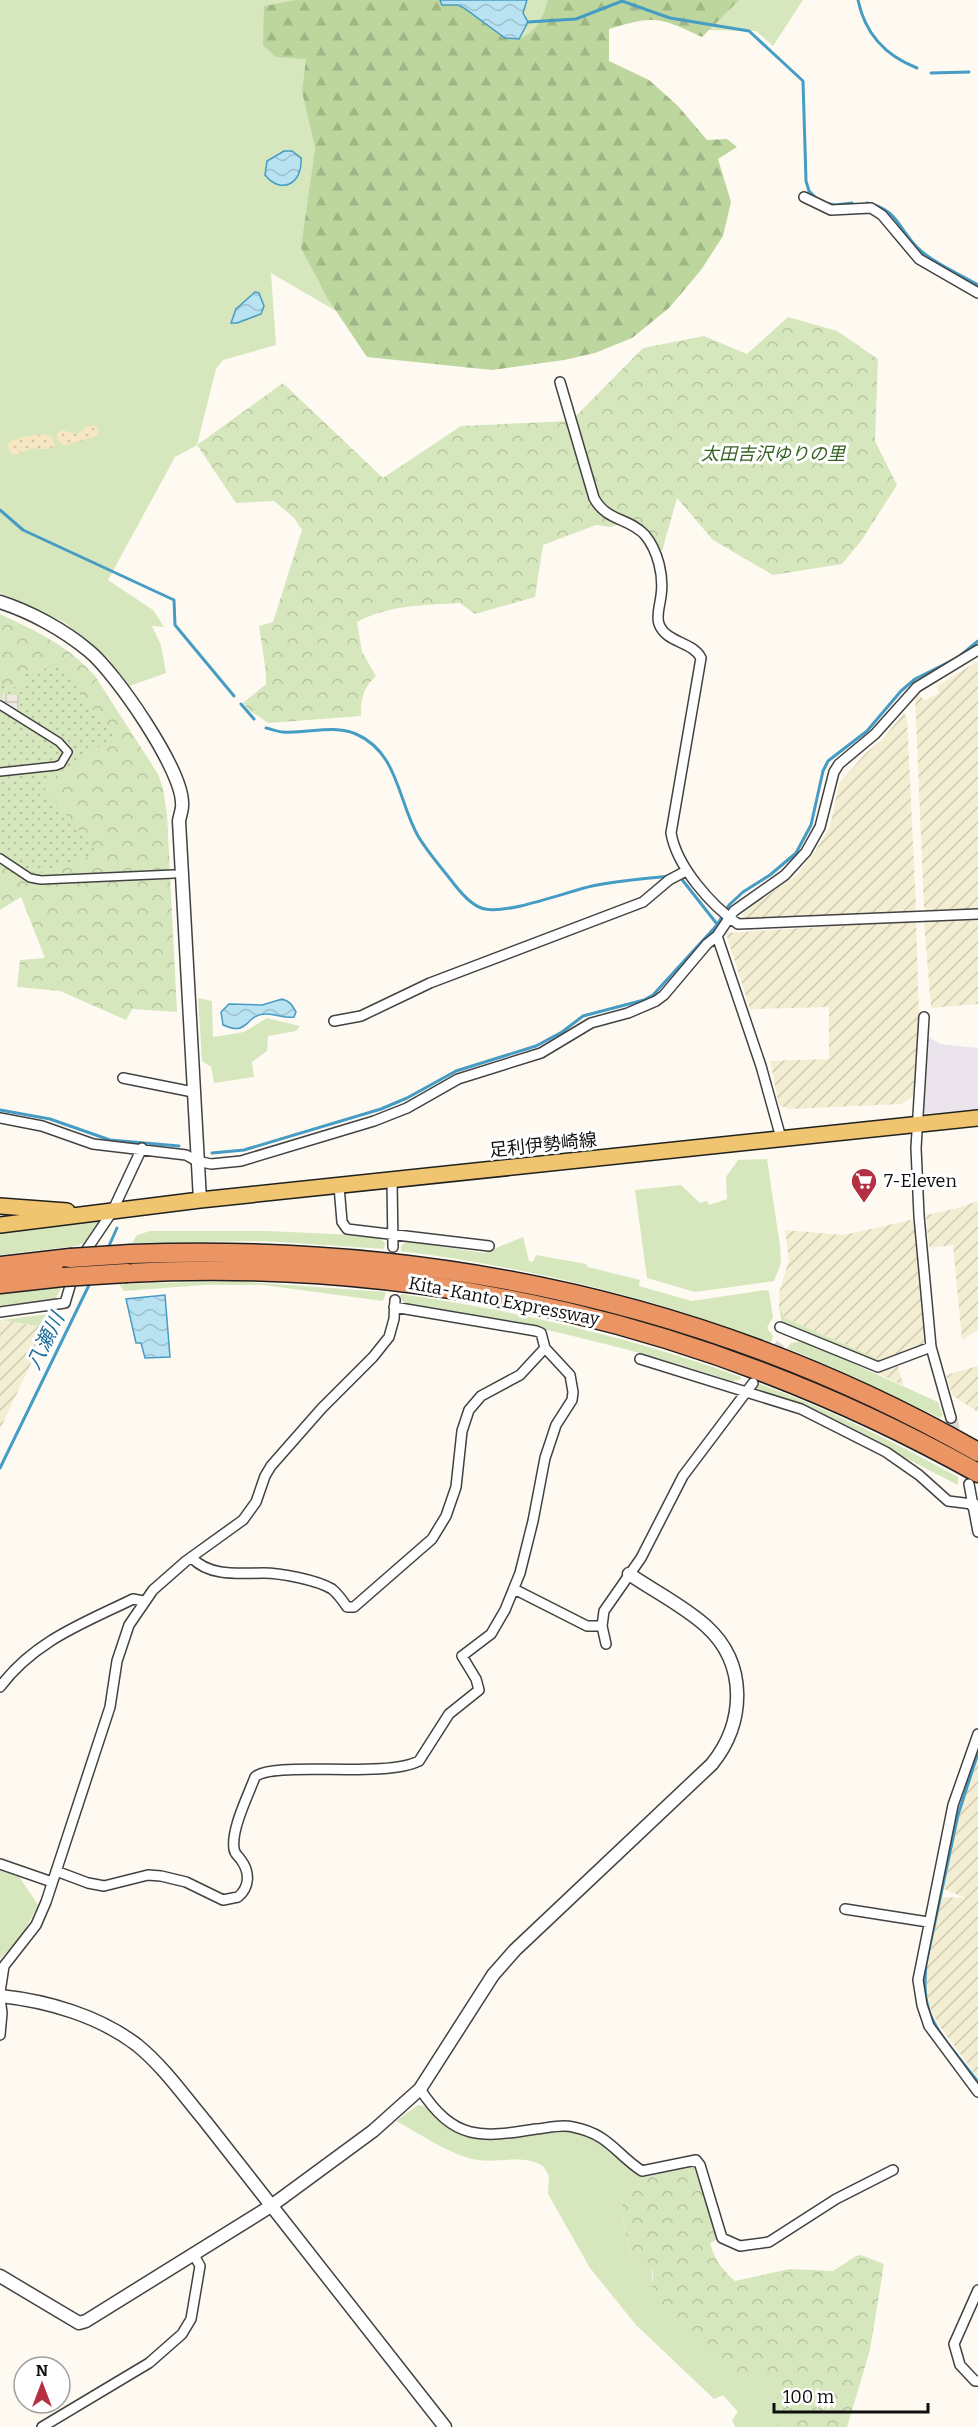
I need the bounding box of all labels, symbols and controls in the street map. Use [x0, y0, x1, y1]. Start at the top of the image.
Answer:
park label: 太田吉沢ゆりの里 [701, 443, 847, 465]
street label: 足利伊勢崎線 [488, 1128, 598, 1162]
supermarket icon: 7-Eleven [849, 1166, 879, 1204]
place label: 7-Eleven [884, 1170, 957, 1192]
street label: Kita-Kanto Expressway [407, 1272, 602, 1330]
water label: 八瀬川 [21, 1307, 70, 1373]
north arrow [12, 2355, 72, 2415]
text: N [36, 2361, 48, 2380]
scale bar [774, 2376, 928, 2414]
text: 100 m [783, 2386, 834, 2408]

